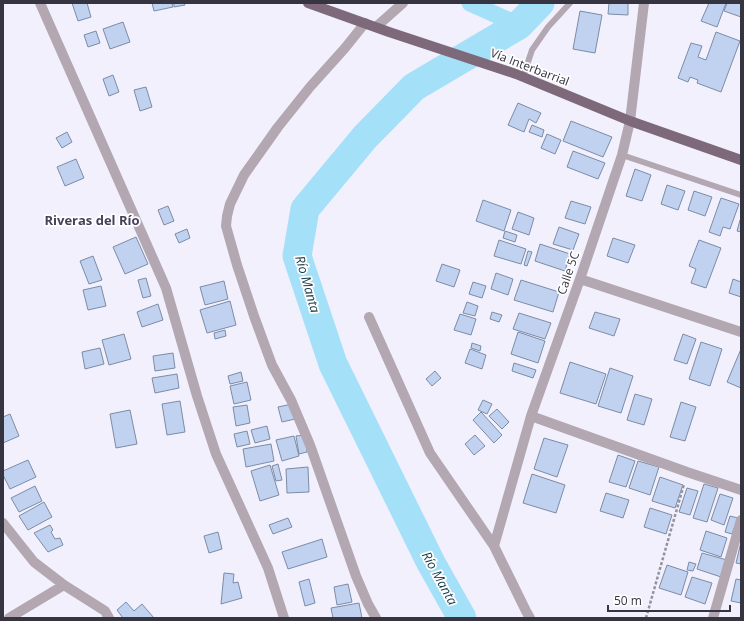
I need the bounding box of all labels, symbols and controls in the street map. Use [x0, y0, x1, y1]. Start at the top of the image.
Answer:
street label: Vía Interbarrial [488, 44, 572, 90]
district label: Riveras del Río [44, 211, 140, 229]
street label: Calle 5C [553, 249, 583, 297]
water label: Río Manta [291, 253, 325, 315]
water label: Río Manta [418, 548, 462, 609]
scale bar [608, 587, 730, 613]
text: 50 m [614, 592, 642, 609]

